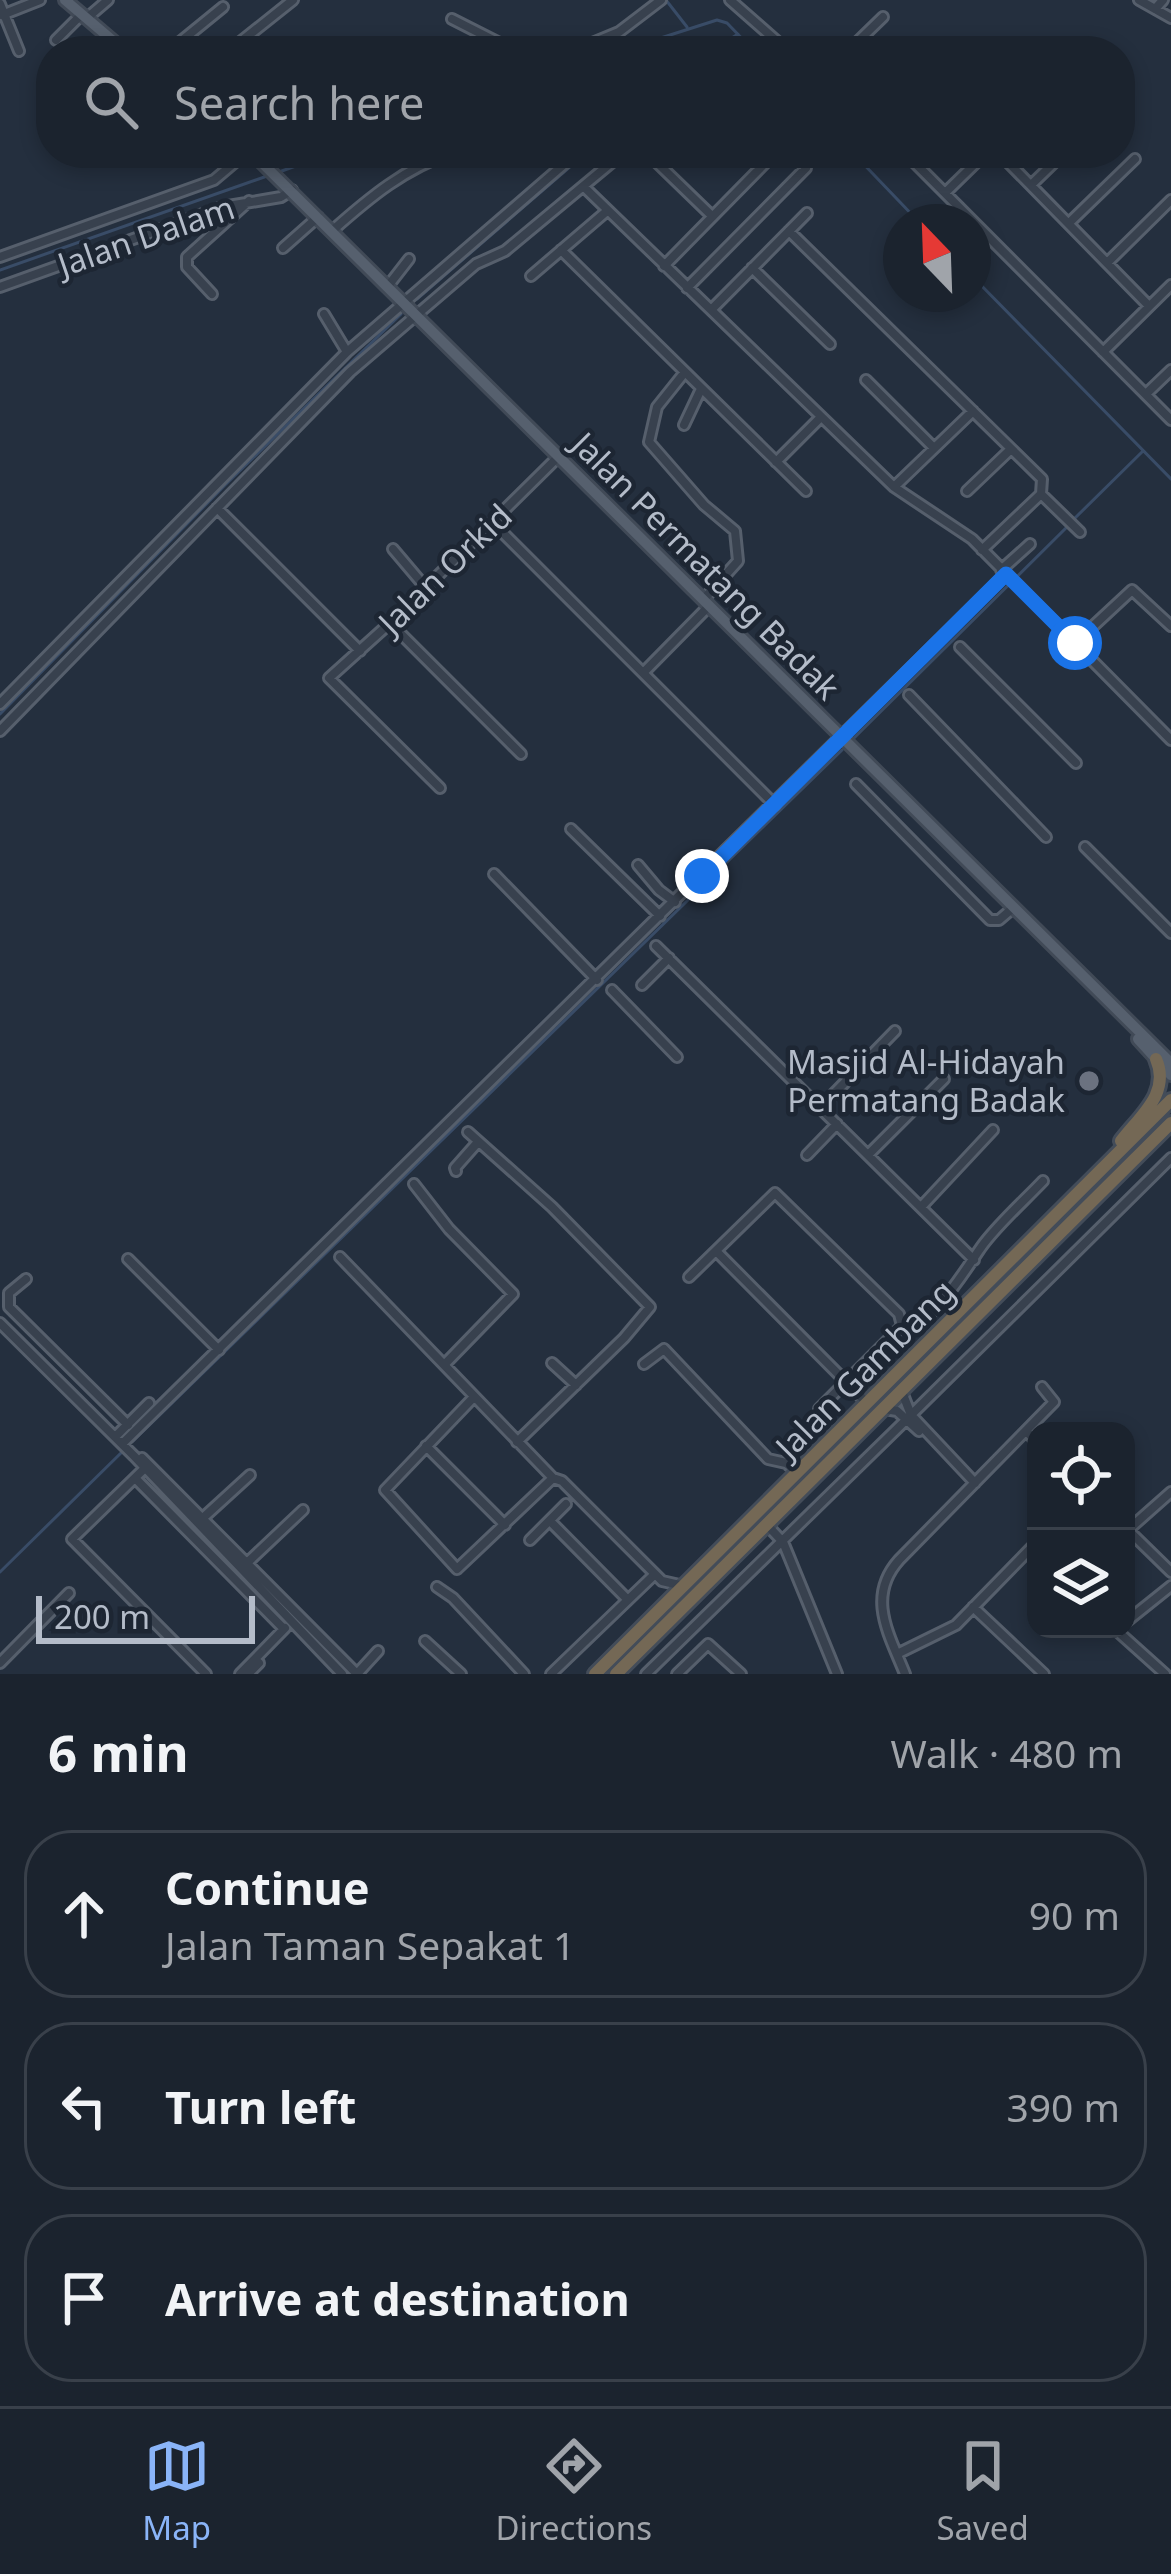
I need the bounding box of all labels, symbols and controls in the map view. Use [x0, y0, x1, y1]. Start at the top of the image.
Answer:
search box [36, 36, 1135, 168]
icon: search [78, 69, 144, 135]
text: Search here [174, 72, 424, 133]
street label: Jalan Dalam [49, 184, 240, 288]
north arrow [883, 204, 991, 312]
street label: Jalan Permatang Badak [561, 420, 850, 710]
street label: Jalan Orkid [366, 494, 521, 646]
route start [1048, 616, 1102, 670]
route end [675, 849, 729, 903]
place label: Masjid Al-Hidayah Permatang Badak [787, 1039, 1065, 1122]
marker: Masjid Al-Hidayah Permatang Badak [1076, 1068, 1102, 1094]
street label: Jalan Gambang [763, 1269, 964, 1470]
map controls [1027, 1422, 1135, 1638]
button: locate [1027, 1422, 1135, 1530]
button: layers [1027, 1530, 1135, 1638]
scale bar [36, 1590, 255, 1643]
text: 200 m [54, 1594, 150, 1639]
text: 6 min [48, 1717, 189, 1787]
text: Walk · 480 m [890, 1726, 1123, 1779]
text: Continue [165, 1857, 370, 1918]
icon: ahead [51, 1881, 117, 1947]
text: 90 m [1029, 1888, 1120, 1941]
text: Jalan Taman Sepakat 1 [165, 1918, 575, 1971]
icon: left [51, 2073, 117, 2139]
text: Turn left [165, 2076, 356, 2137]
text: 390 m [1006, 2080, 1120, 2133]
icon: arrive [51, 2265, 117, 2331]
text: Arrive at destination [165, 2268, 630, 2329]
tab: Map [142, 2433, 211, 2550]
tab: Directions [495, 2433, 652, 2550]
tab: Saved [936, 2433, 1029, 2550]

